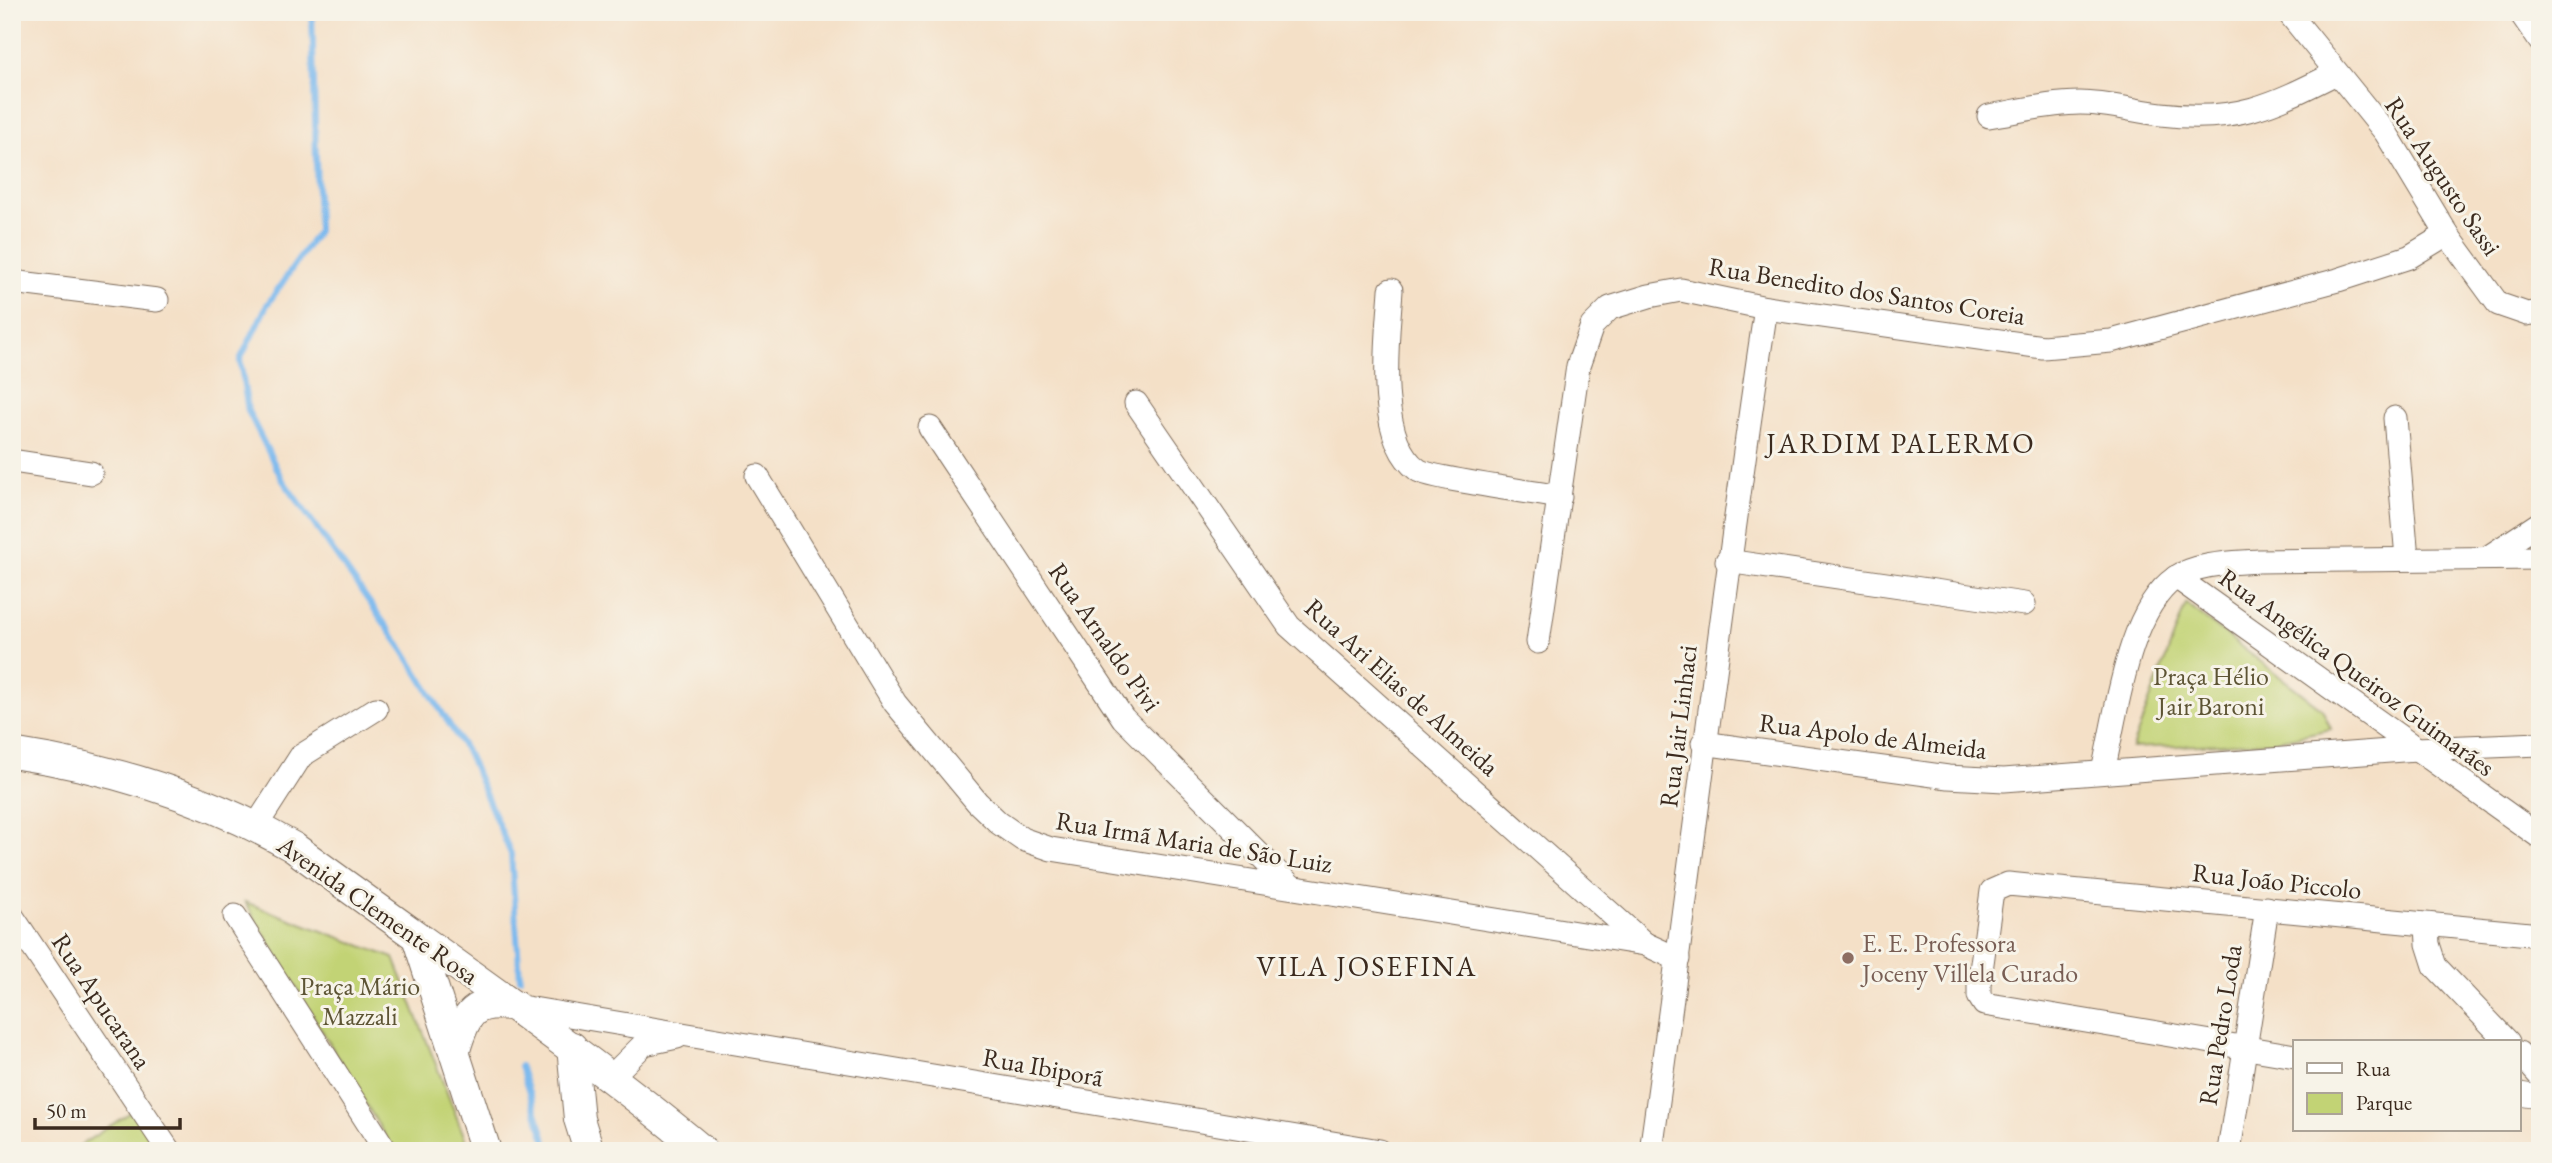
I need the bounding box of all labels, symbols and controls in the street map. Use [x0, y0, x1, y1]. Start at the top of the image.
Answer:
street label: Rua Augusto Sassi [2377, 90, 2509, 262]
street label: Rua Benedito dos Santos Coreia [1706, 249, 2028, 333]
district label: JARDIM PALERMO [1764, 425, 2036, 461]
street label: Rua Arnaldo Pivi [1041, 556, 1169, 718]
street label: Rua Angélica Queiroz Guimarães [2212, 560, 2502, 784]
street label: Rua Ari Elias de Almeida [1298, 591, 1507, 784]
street label: Rua Jair Linhaci [1651, 643, 1705, 809]
park label: Praça Hélio Jair Baroni [2153, 659, 2269, 723]
street label: Rua Apolo de Almeida [1757, 705, 1989, 767]
street label: Rua Irmã Maria de São Luiz [1053, 803, 1335, 881]
street label: Avenida Clemente Rosa [270, 827, 486, 993]
street label: Rua João Piccolo [2191, 855, 2363, 907]
place label: E. E. Professora Joceny Villela Curado [1860, 926, 2078, 990]
street label: Rua Apucarana [44, 927, 160, 1076]
street label: Rua Pedro Loda [2191, 942, 2250, 1108]
district label: VILA JOSEFINA [1257, 948, 1477, 984]
marker: E. E. Professora Joceny Villela Curado [1840, 950, 1856, 966]
park label: Praça Mário Mazzali [300, 969, 420, 1033]
street label: Rua Ibiporã [980, 1040, 1107, 1094]
legend [2293, 1040, 2520, 1132]
text: Rua [2356, 1055, 2391, 1082]
scale bar [35, 1086, 180, 1130]
text: Parque [2356, 1089, 2412, 1116]
text: 50 m [46, 1097, 87, 1124]

